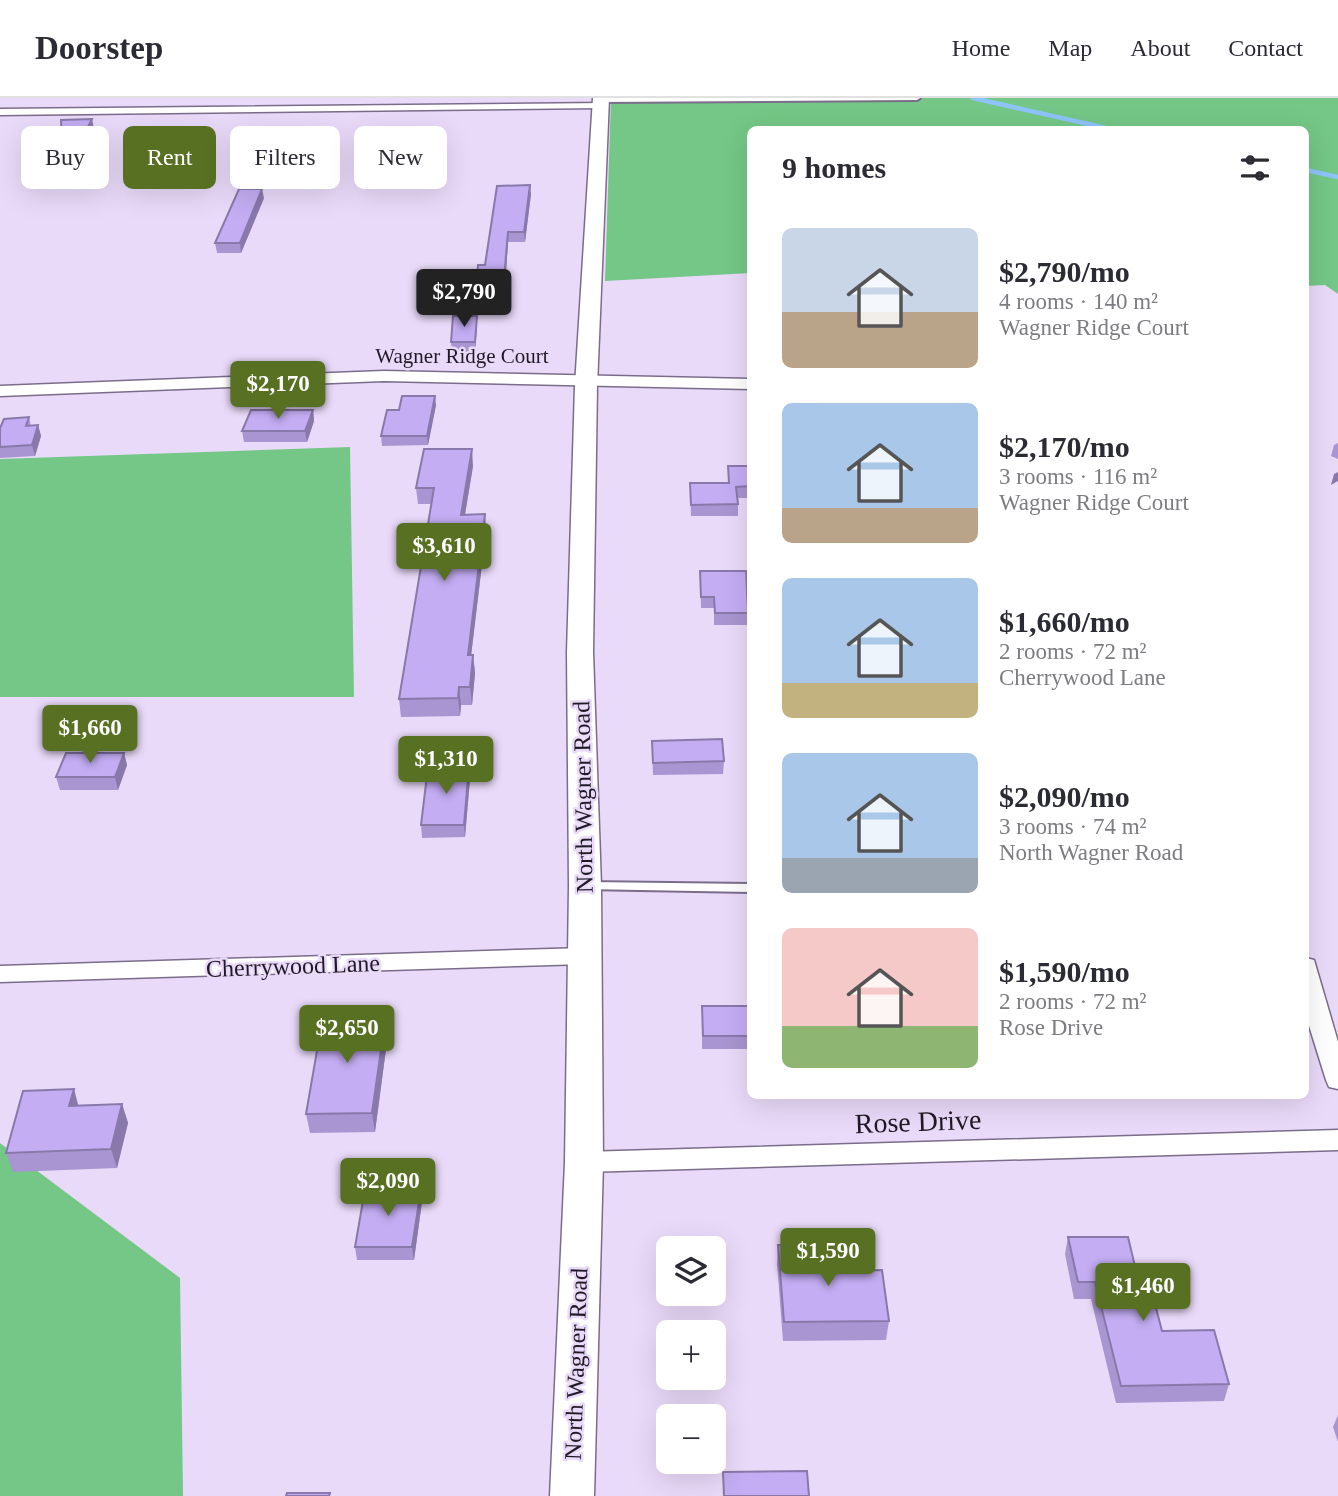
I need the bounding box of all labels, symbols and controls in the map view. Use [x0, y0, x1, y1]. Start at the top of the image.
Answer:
text: Doorstep [35, 30, 163, 66]
text: Home [952, 35, 1010, 61]
text: Map [1048, 35, 1092, 61]
text: About [1130, 35, 1190, 61]
text: Contact [1228, 35, 1303, 61]
chip: Buy [21, 126, 109, 189]
chip: Rent [123, 126, 216, 189]
chip: Filters [230, 126, 340, 189]
chip: New [354, 126, 447, 189]
icon: filters [1236, 149, 1274, 187]
text: 9 homes [782, 151, 886, 184]
text: $2,790/mo [999, 255, 1130, 288]
icon: home [838, 256, 922, 340]
pin: $2,790 [407, 270, 521, 329]
text: $2,790 [432, 279, 496, 304]
text: 4 rooms · 140 m² [999, 289, 1158, 314]
text: Wagner Ridge Court [999, 315, 1189, 340]
street label: Wagner Ridge Court [375, 344, 549, 368]
pin: $2,170 [221, 362, 335, 421]
text: $2,170 [246, 371, 310, 396]
text: $2,170/mo [999, 430, 1130, 463]
icon: home [838, 431, 922, 515]
text: 3 rooms · 116 m² [999, 464, 1157, 489]
text: Wagner Ridge Court [999, 490, 1189, 515]
pin: $3,610 [387, 524, 501, 583]
text: $3,610 [412, 533, 476, 558]
text: $1,660/mo [999, 605, 1130, 638]
icon: home [838, 606, 922, 690]
text: 2 rooms · 72 m² [999, 639, 1146, 664]
text: Cherrywood Lane [999, 665, 1166, 690]
street label: North Wagner Road [568, 701, 598, 893]
pin: $1,660 [33, 706, 147, 765]
text: $1,660 [58, 715, 122, 740]
pin: $1,310 [389, 736, 503, 796]
text: $1,310 [414, 746, 478, 771]
text: $2,090/mo [999, 780, 1130, 813]
icon: home [838, 781, 922, 865]
text: 3 rooms · 74 m² [999, 814, 1146, 839]
text: North Wagner Road [999, 840, 1183, 865]
street label: Cherrywood Lane [206, 950, 380, 982]
text: $1,590/mo [999, 955, 1130, 988]
icon: home [838, 956, 922, 1040]
text: 2 rooms · 72 m² [999, 989, 1146, 1014]
pin: $2,650 [290, 1006, 404, 1065]
text: $2,650 [315, 1015, 379, 1040]
text: Rose Drive [999, 1015, 1103, 1040]
street label: Rose Drive [854, 1104, 982, 1139]
pin: $2,090 [331, 1158, 445, 1218]
text: $2,090 [356, 1168, 420, 1193]
pin: $1,590 [771, 1228, 885, 1288]
map controls [656, 1236, 726, 1474]
button: layers [656, 1236, 726, 1306]
text: $1,590 [796, 1238, 860, 1263]
pin: $1,460 [1086, 1264, 1200, 1323]
street label: North Wagner Road [560, 1267, 592, 1461]
text: $1,460 [1111, 1273, 1175, 1298]
button: + [656, 1320, 726, 1390]
button: − [656, 1404, 726, 1474]

